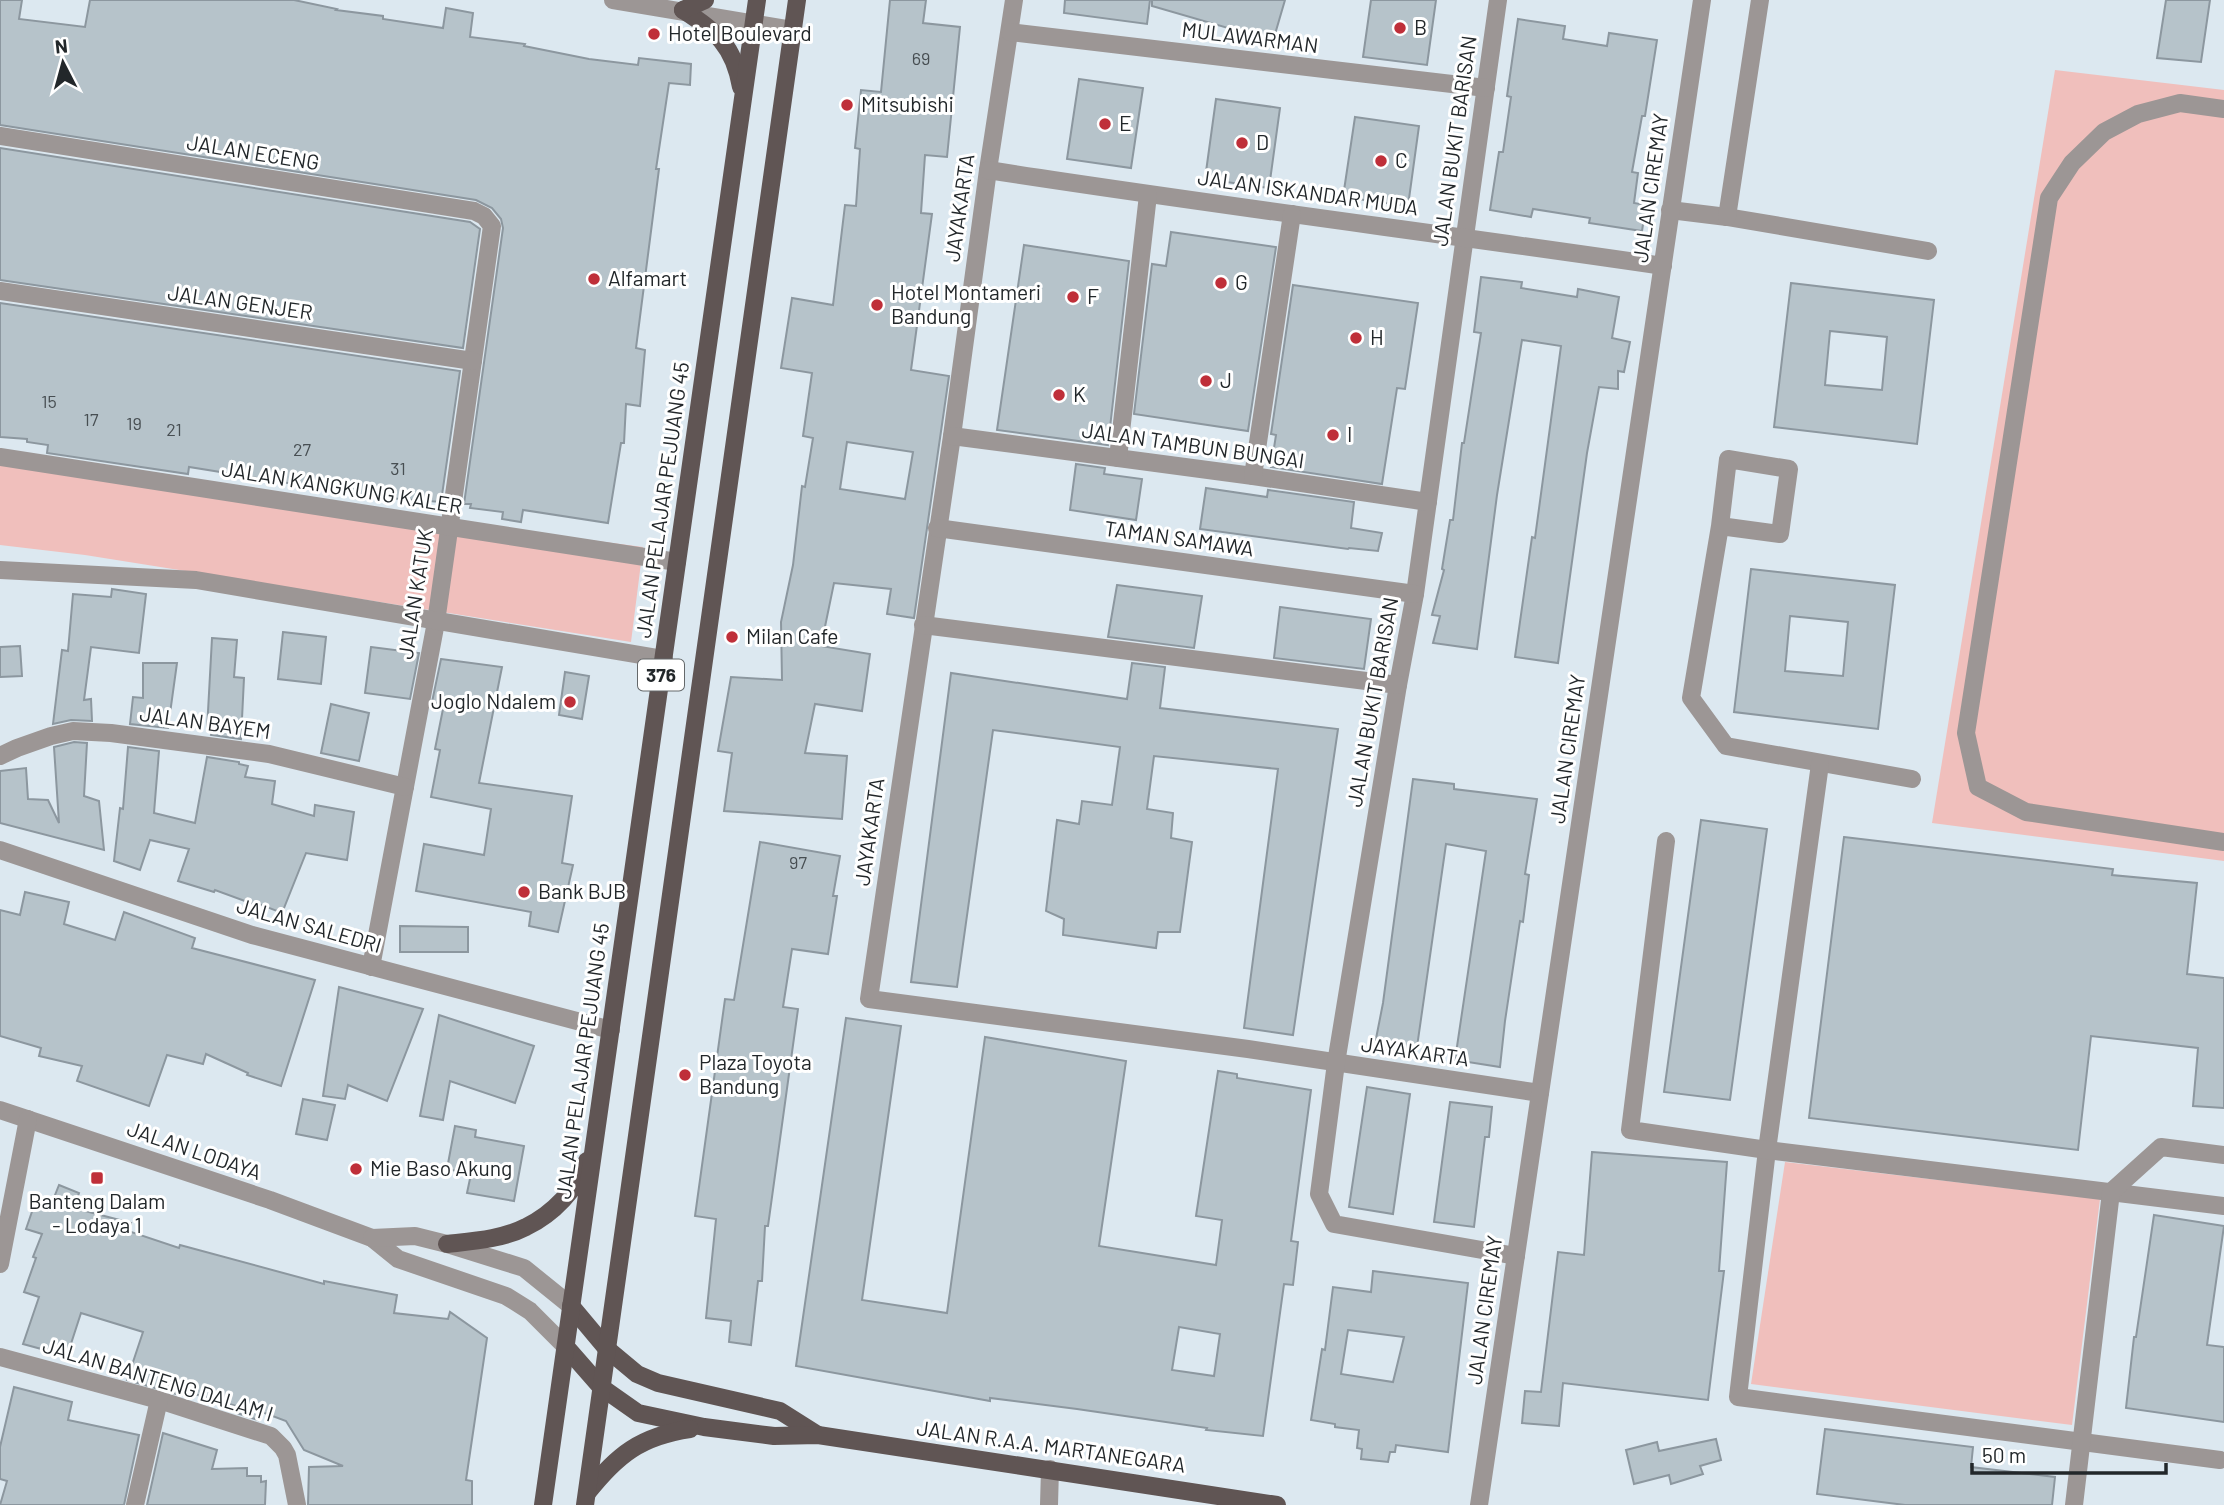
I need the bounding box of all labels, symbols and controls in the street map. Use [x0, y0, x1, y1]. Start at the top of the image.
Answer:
place label: B [1414, 14, 1427, 39]
street label: MULAWARMAN [1181, 16, 1320, 57]
place label: Hotel Boulevard [668, 20, 812, 45]
marker: B [1392, 20, 1408, 36]
marker: Hotel Boulevard [646, 26, 662, 42]
north arrow [28, 28, 98, 98]
text: N [54, 33, 69, 58]
street label: JALAN BUKIT BARISAN [1426, 34, 1481, 248]
house number: 69 [912, 47, 930, 69]
place label: Mitsubishi [861, 91, 954, 116]
marker: Mitsubishi [839, 97, 855, 113]
place label: E [1119, 110, 1132, 135]
street label: JALAN CIREMAY [1627, 111, 1672, 264]
marker: E [1097, 116, 1113, 132]
street label: JALAN ECENG [185, 129, 321, 174]
place label: D [1256, 129, 1269, 154]
marker: D [1234, 135, 1250, 151]
place label: C [1395, 147, 1408, 172]
street label: JAYAKARTA [939, 152, 978, 263]
marker: C [1373, 153, 1389, 169]
street label: JALAN ISKANDAR MUDA [1196, 164, 1420, 219]
place label: Alfamart [608, 265, 687, 290]
place label: G [1235, 269, 1248, 294]
marker: Alfamart [586, 271, 602, 287]
marker: G [1213, 275, 1229, 291]
street label: JALAN GENJER [166, 279, 314, 324]
place label: Hotel Montameri Bandung [891, 279, 1041, 328]
place label: F [1087, 283, 1099, 308]
marker: F [1065, 289, 1081, 305]
marker: Hotel Montameri Bandung [869, 297, 885, 313]
place label: H [1370, 324, 1384, 349]
marker: H [1348, 330, 1364, 346]
street label: JALAN PELAJAR PEJUANG 45 [630, 360, 693, 639]
place label: J [1220, 367, 1232, 392]
marker: J [1198, 373, 1214, 389]
place label: K [1073, 381, 1086, 406]
marker: K [1051, 387, 1067, 403]
house number: 15 [41, 390, 57, 412]
house number: 17 [84, 408, 99, 430]
house number: 19 [126, 412, 142, 434]
street label: JALAN TAMBUN BUNGAI [1080, 417, 1306, 473]
house number: 21 [166, 418, 182, 440]
place label: I [1347, 421, 1352, 446]
marker: I [1325, 427, 1341, 443]
house number: 27 [293, 438, 312, 460]
street label: JALAN KANGKUNG KALER [220, 455, 464, 518]
house number: 31 [390, 457, 406, 479]
street label: TAMAN SAMAWA [1103, 515, 1256, 560]
street label: JALAN KATUK [392, 527, 437, 661]
street label: JALAN BUKIT BARISAN [1341, 595, 1402, 809]
place label: Milan Cafe [746, 623, 838, 648]
marker: Milan Cafe [724, 629, 740, 645]
road number: 376 [638, 660, 684, 690]
street label: JALAN CIREMAY [1544, 672, 1589, 825]
place label: Joglo Ndalem [431, 688, 556, 713]
marker: Joglo Ndalem [562, 694, 578, 710]
street label: JALAN BAYEM [138, 700, 272, 743]
street label: JAYAKARTA [849, 776, 888, 887]
house number: 97 [789, 851, 807, 873]
place label: Bank BJB [538, 878, 626, 903]
marker: Bank BJB [516, 884, 532, 900]
street label: JALAN SALEDRI [234, 892, 385, 957]
street label: JALAN PELAJAR PEJUANG 45 [550, 921, 613, 1200]
street label: JAYAKARTA [1360, 1031, 1471, 1070]
place label: Plaza Toyota Bandung [699, 1049, 812, 1098]
marker: Plaza Toyota Bandung [677, 1067, 693, 1083]
street label: JALAN LODAYA [124, 1115, 265, 1184]
place label: Mie Baso Akung [370, 1155, 512, 1180]
marker: Mie Baso Akung [348, 1161, 364, 1177]
marker: Banteng Dalam - Lodaya 1 [89, 1170, 105, 1186]
place label: Banteng Dalam - Lodaya 1 [29, 1188, 165, 1237]
street label: JALAN CIREMAY [1461, 1233, 1506, 1386]
street label: JALAN BANTENG DALAM I [40, 1332, 277, 1426]
street label: JALAN R.A.A. MARTANEGARA [915, 1414, 1188, 1477]
scale bar [1972, 1432, 2166, 1476]
text: 50 m [1982, 1442, 2026, 1467]

